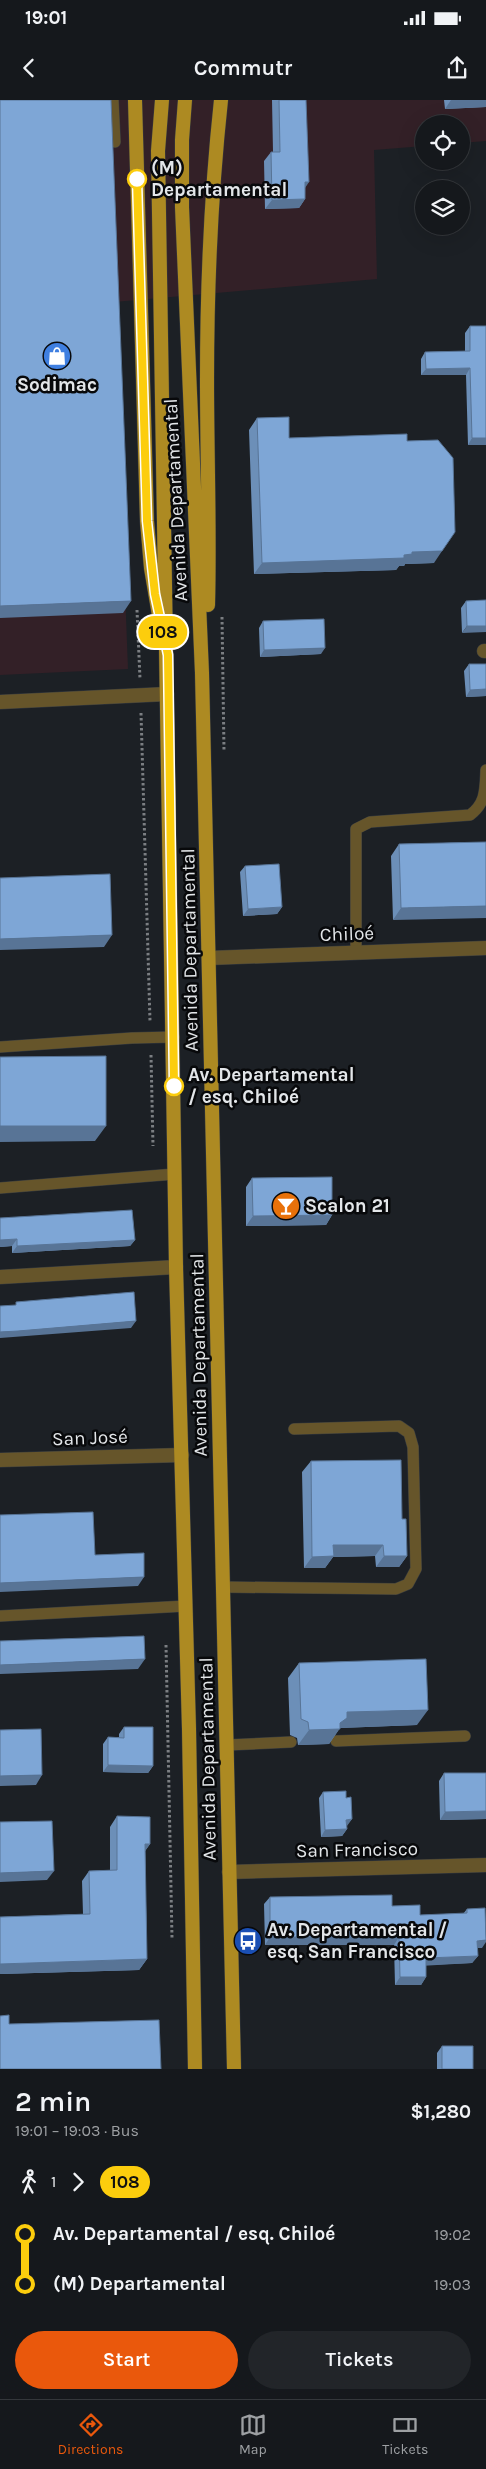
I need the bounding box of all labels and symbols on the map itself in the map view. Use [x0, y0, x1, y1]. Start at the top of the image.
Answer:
place label: (M) Departamental [151, 157, 287, 201]
marker: (M) Departamental [127, 169, 147, 189]
shop icon: Sodimac [42, 341, 72, 371]
place label: Sodimac [17, 374, 97, 396]
street label: Avenida Departamental [160, 398, 192, 602]
line badge: 108 [134, 616, 192, 648]
street label: Avenida Departamental [177, 848, 203, 1052]
street label: Chiloé [320, 922, 374, 946]
place label: Av. Departamental / esq. Chiloé [188, 1064, 354, 1108]
marker: Av. Departamental / esq. Chiloé [164, 1076, 184, 1096]
bar icon: Scalon 21 [271, 1191, 301, 1221]
place label: Scalon 21 [305, 1195, 390, 1217]
street label: Avenida Departamental [186, 1253, 212, 1457]
street label: San José [52, 1426, 128, 1450]
street label: Avenida Departamental [195, 1657, 221, 1861]
street label: San Francisco [296, 1838, 418, 1862]
place label: Av. Departamental / esq. San Francisco [267, 1919, 447, 1963]
bus stop icon: Av. Departamental / esq. San Francisco [233, 1926, 263, 1956]

